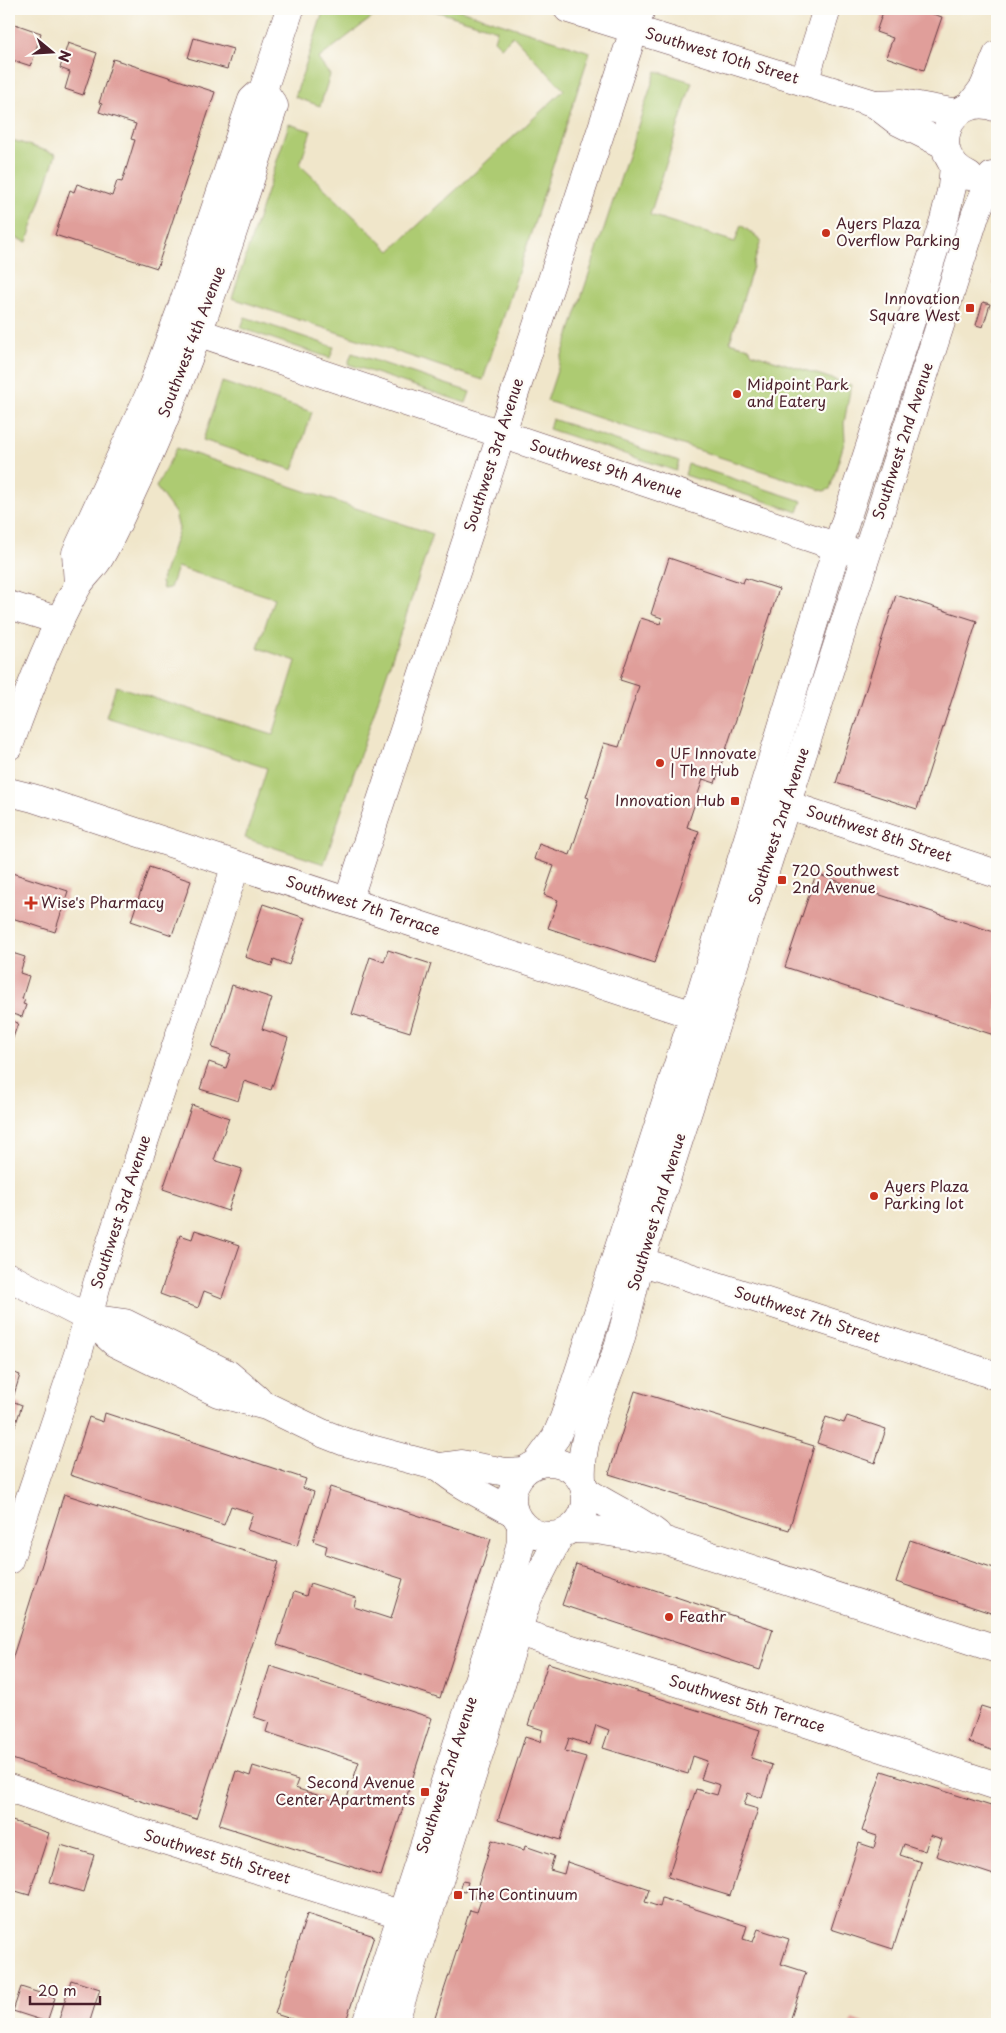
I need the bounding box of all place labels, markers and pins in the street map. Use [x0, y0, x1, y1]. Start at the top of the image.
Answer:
place label: Ayers Plaza Overflow Parking [836, 211, 960, 251]
marker: Ayers Plaza Overflow Parking [820, 227, 832, 239]
place label: Innovation Square West [869, 286, 960, 326]
marker: Innovation Square West [964, 302, 976, 314]
place label: Midpoint Park and Eatery [747, 372, 849, 412]
marker: Midpoint Park and Eatery [731, 388, 743, 400]
place label: UF Innovate | The Hub [670, 741, 757, 781]
marker: UF Innovate | The Hub [654, 757, 666, 769]
place label: Innovation Hub [615, 788, 725, 811]
marker: Innovation Hub [729, 795, 741, 807]
place label: 720 Southwest 2nd Avenue [792, 858, 899, 898]
marker: 720 Southwest 2nd Avenue [776, 874, 788, 886]
place label: Wise's Pharmacy [41, 890, 164, 913]
marker: Wise's Pharmacy [25, 897, 37, 909]
place label: Ayers Plaza Parking lot [884, 1174, 969, 1214]
marker: Ayers Plaza Parking lot [868, 1190, 880, 1202]
place label: Feathr [679, 1604, 726, 1627]
marker: Feathr [663, 1611, 675, 1623]
place label: Second Avenue Center Apartments [275, 1770, 415, 1810]
marker: Second Avenue Center Apartments [419, 1786, 431, 1798]
place label: The Continuum [468, 1882, 578, 1905]
marker: The Continuum [452, 1889, 464, 1901]

